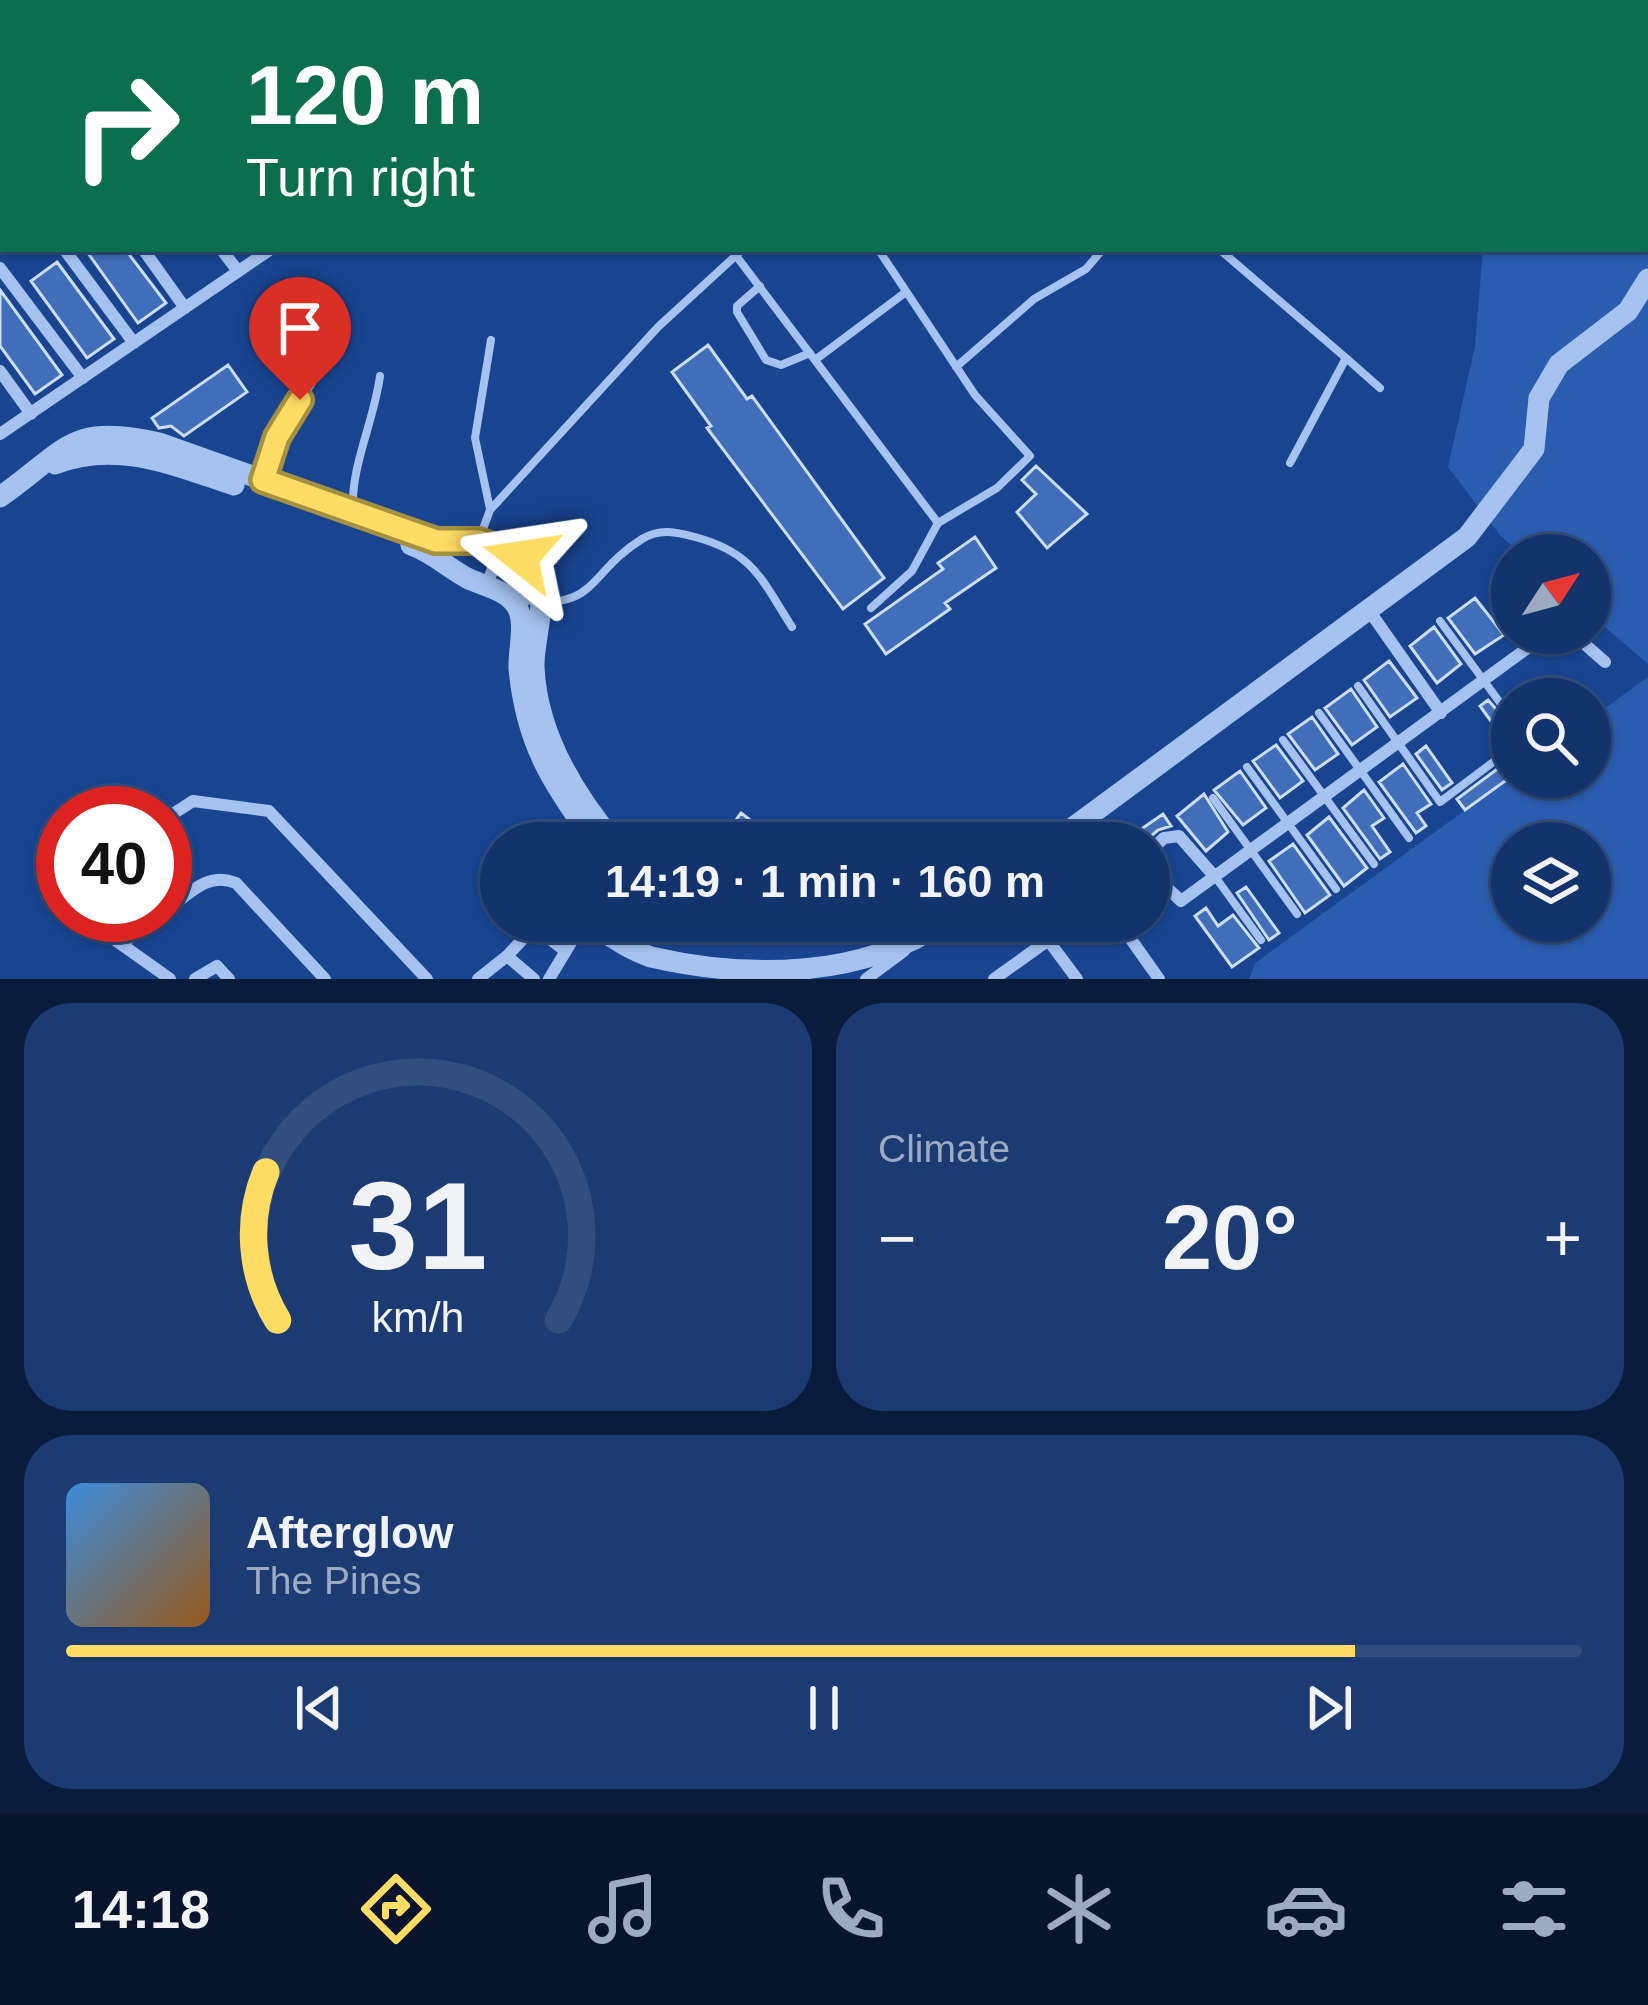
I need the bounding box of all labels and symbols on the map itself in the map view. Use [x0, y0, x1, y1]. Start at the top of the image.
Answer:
pin [249, 277, 351, 400]
position arrow [458, 494, 584, 620]
north arrow [1491, 534, 1611, 654]
speed limit sign: 40 [36, 786, 192, 942]

